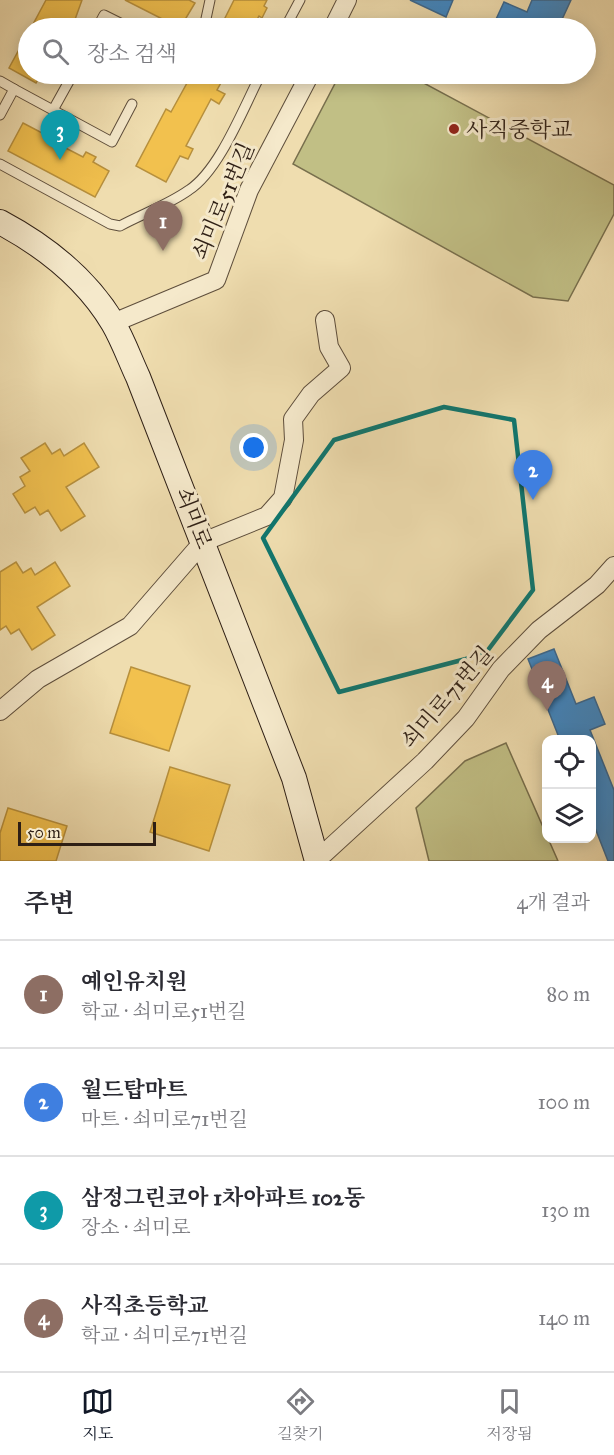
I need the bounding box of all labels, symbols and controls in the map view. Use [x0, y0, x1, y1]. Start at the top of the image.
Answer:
search box [18, 18, 596, 84]
icon: search [39, 35, 72, 68]
text: 장소 검색 [87, 40, 177, 67]
pin: 3 [40, 110, 80, 160]
place label: 사직중학교 [466, 116, 572, 143]
marker: 사직중학교 [447, 122, 461, 136]
street label: 쇠미로51번길 [186, 138, 260, 264]
pin: 1 [144, 202, 182, 251]
your location [239, 433, 268, 462]
pin: 2 [514, 450, 552, 500]
street label: 쇠미로 [170, 483, 218, 553]
street label: 쇠미로71번길 [395, 640, 499, 754]
pin: 4 [528, 662, 566, 711]
map controls [542, 735, 596, 843]
button: locate [542, 735, 596, 789]
button: layers [542, 789, 596, 843]
scale bar [18, 819, 156, 846]
text: 50 m [27, 823, 61, 842]
text: 주변 [24, 887, 74, 919]
text: 4개 결과 [517, 890, 590, 914]
text: 예인유치원 [81, 968, 187, 995]
text: 1 [40, 982, 47, 1006]
text: 80 m [547, 982, 590, 1006]
text: 학교 · 쇠미로51번길 [81, 999, 246, 1023]
text: 월드탑마트 [81, 1076, 187, 1103]
text: 2 [39, 1090, 48, 1114]
text: 100 m [538, 1090, 590, 1114]
text: 마트 · 쇠미로71번길 [81, 1107, 248, 1131]
text: 삼정그린코아 1차아파트 102동 [81, 1184, 365, 1211]
text: 3 [40, 1198, 48, 1222]
text: 130 m [541, 1198, 590, 1222]
text: 장소 · 쇠미로 [81, 1215, 191, 1239]
text: 사직초등학교 [81, 1292, 209, 1319]
text: 4 [38, 1306, 49, 1330]
text: 140 m [538, 1306, 590, 1330]
text: 학교 · 쇠미로71번길 [81, 1323, 248, 1347]
tab: 지도 [81, 1385, 114, 1444]
tab: 길찾기 [277, 1385, 324, 1444]
tab: 저장됨 [486, 1385, 533, 1444]

